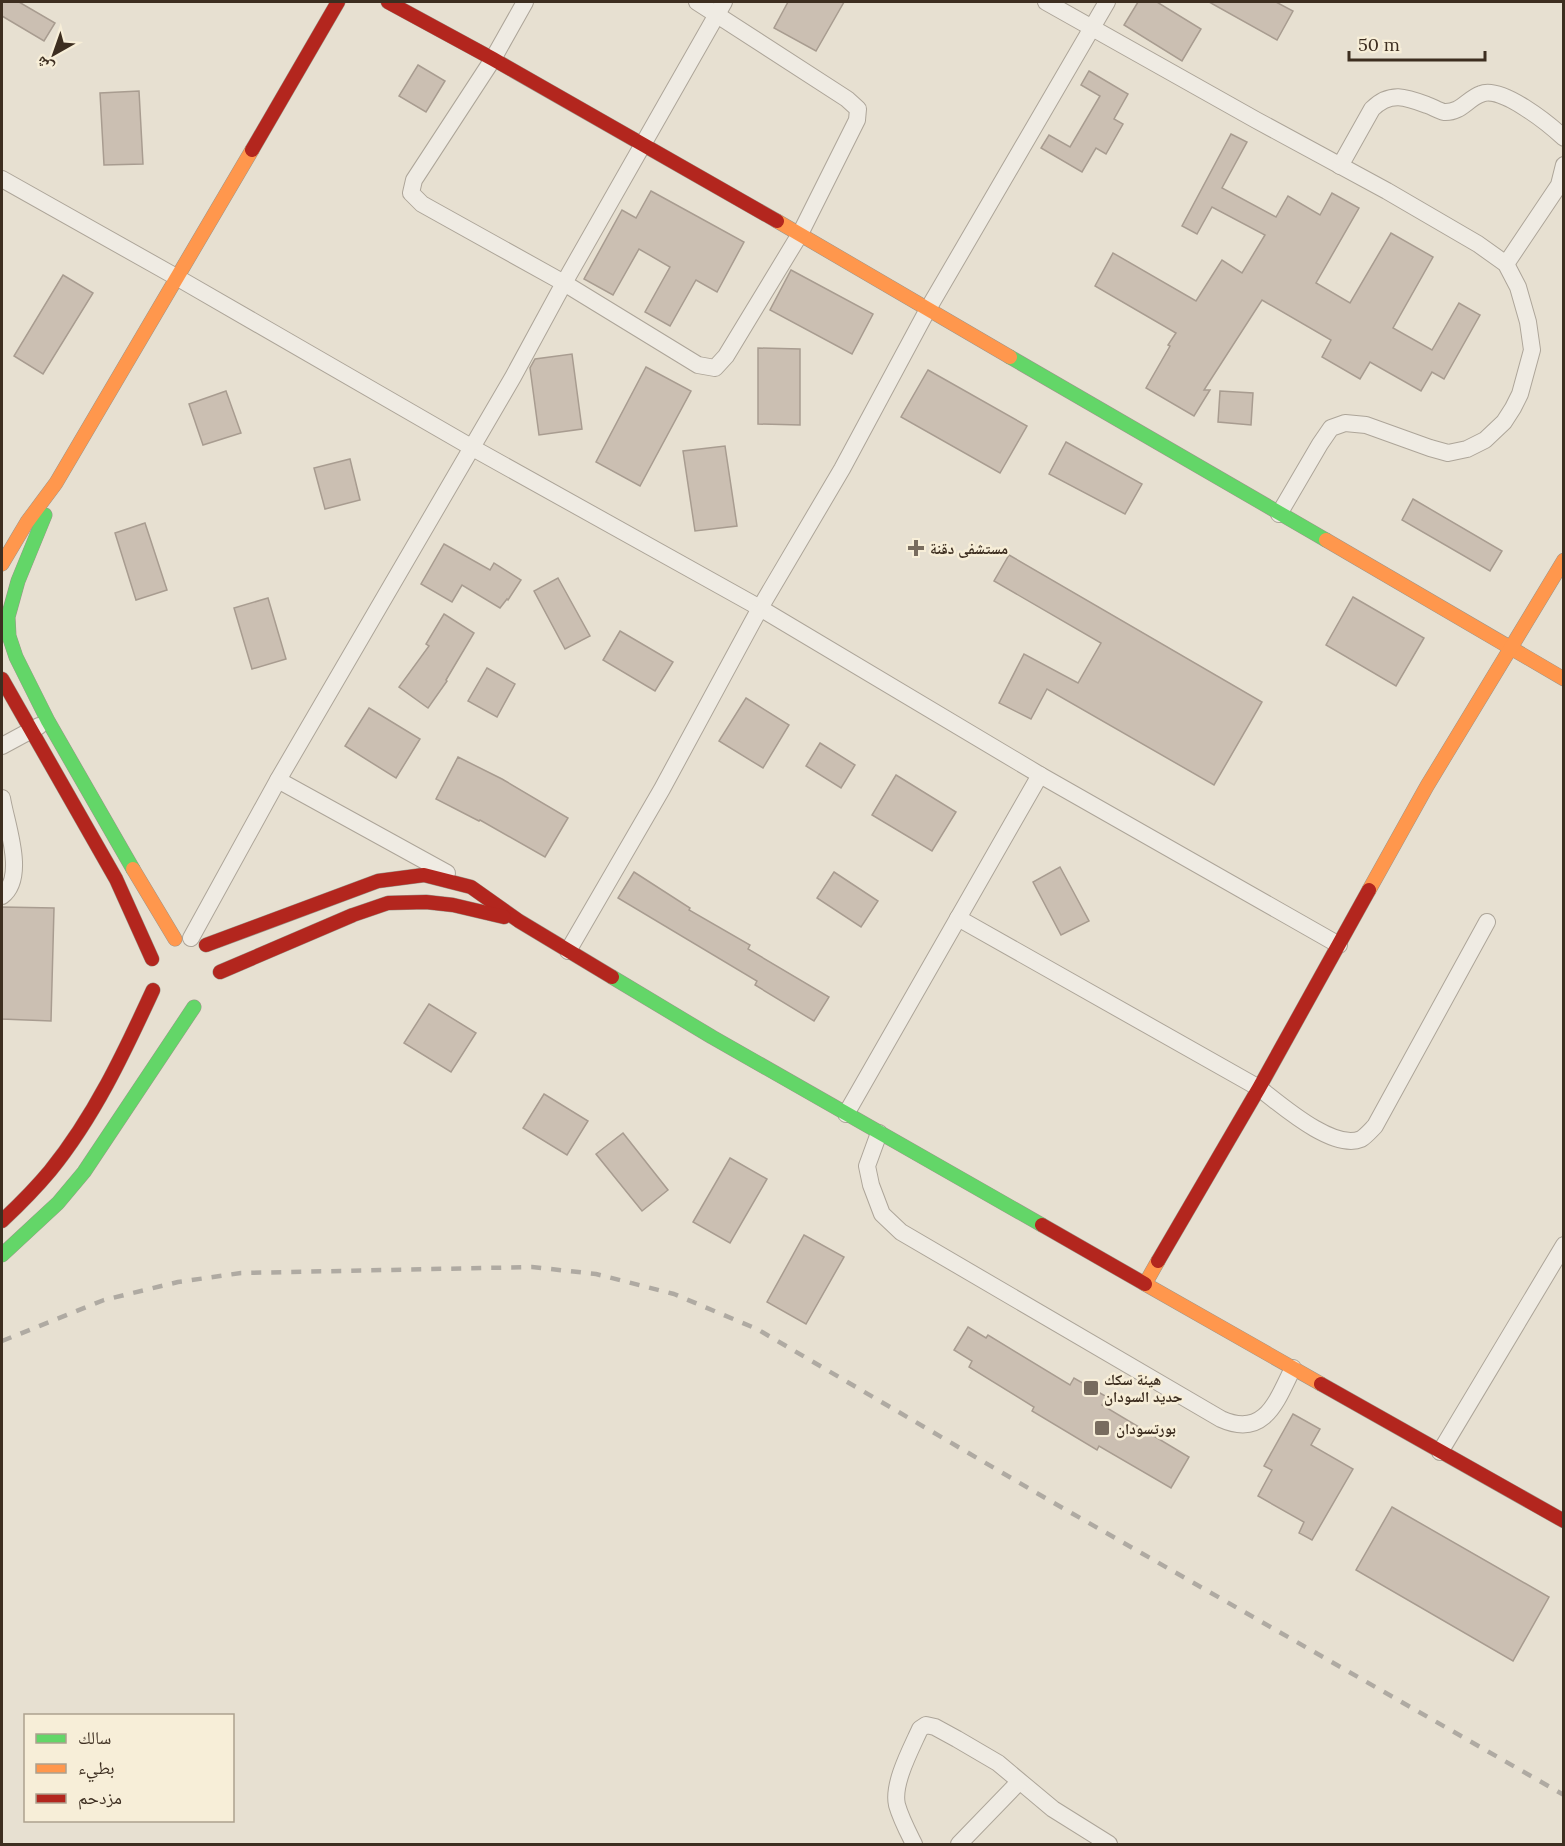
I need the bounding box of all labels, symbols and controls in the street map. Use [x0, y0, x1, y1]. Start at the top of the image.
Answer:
north arrow [24, 24, 84, 84]
scale bar [1349, 24, 1486, 62]
text: 50 m [1358, 33, 1400, 56]
text: ش [31, 52, 57, 79]
marker: مستشفى دقنة [907, 539, 925, 557]
place label: مستشفى دقنة [930, 539, 1008, 558]
place label: هيئة سكك حديد السودان [1104, 1370, 1183, 1406]
marker: هيئة سكك حديد السودان [1082, 1379, 1100, 1397]
marker: بورتسودان [1093, 1419, 1111, 1437]
place label: بورتسودان [1116, 1419, 1176, 1438]
legend [24, 1714, 234, 1822]
text: سالك [78, 1726, 111, 1749]
text: بطيء [78, 1756, 115, 1783]
text: مزدحم [78, 1786, 122, 1810]

